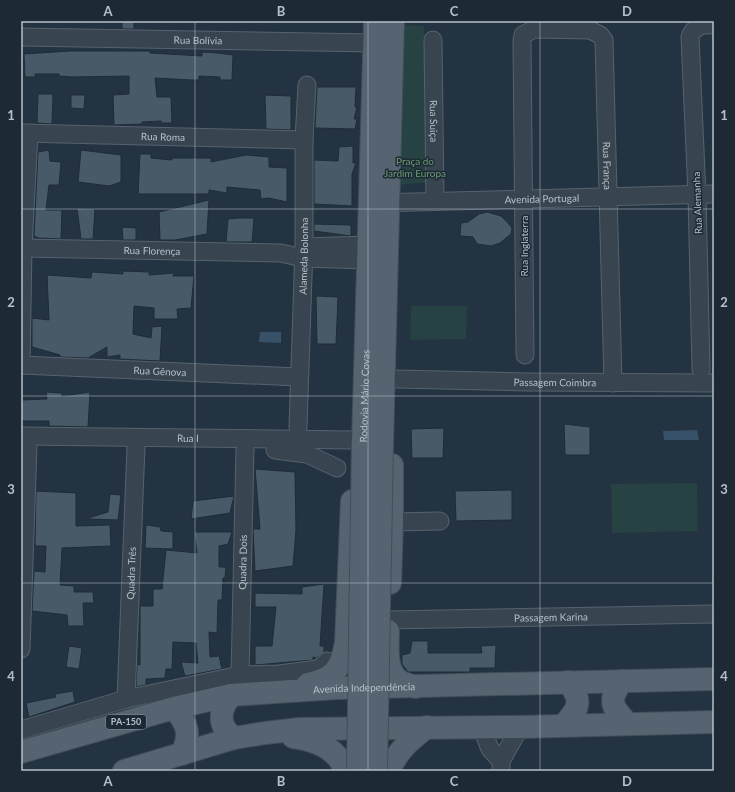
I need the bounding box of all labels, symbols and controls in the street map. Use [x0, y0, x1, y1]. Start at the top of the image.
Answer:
text: A [102, 3, 113, 19]
text: B [277, 3, 286, 19]
text: C [450, 3, 459, 19]
text: D [622, 3, 632, 19]
street label: Rua Bolívia [174, 34, 222, 46]
street label: Rua Suiça [428, 100, 440, 142]
text: 1 [7, 107, 15, 123]
text: 1 [720, 107, 728, 123]
street label: Rua Roma [141, 130, 185, 143]
street label: Rua França [601, 141, 614, 190]
park label: Praça do Jardim Europa [384, 155, 446, 179]
street label: Rua Alemanha [690, 172, 704, 234]
street label: Avenida Portugal [504, 192, 579, 206]
street label: Rua Inglaterra [518, 216, 530, 276]
street label: Alameda Bolonha [296, 218, 310, 295]
street label: Rua Florença [123, 244, 181, 257]
text: 2 [7, 294, 15, 310]
text: 2 [720, 294, 728, 310]
street label: Rodovia Mário Covas [357, 349, 372, 443]
street label: Rua Gênova [133, 364, 187, 378]
street label: Passagem Coimbra [513, 376, 596, 388]
street label: Rua I [177, 432, 199, 444]
text: 3 [7, 481, 15, 497]
text: 3 [720, 481, 728, 497]
street label: Quadra Dois [236, 534, 249, 590]
street label: Quadra Três [124, 546, 138, 600]
street label: Passagem Karina [514, 610, 588, 624]
text: 4 [7, 668, 15, 684]
text: 4 [720, 668, 728, 684]
street label: Avenida Independência [313, 680, 415, 696]
road number: PA-150 [106, 715, 146, 729]
text: A [102, 773, 113, 789]
text: B [277, 773, 286, 789]
text: C [450, 773, 459, 789]
text: D [622, 773, 632, 789]

